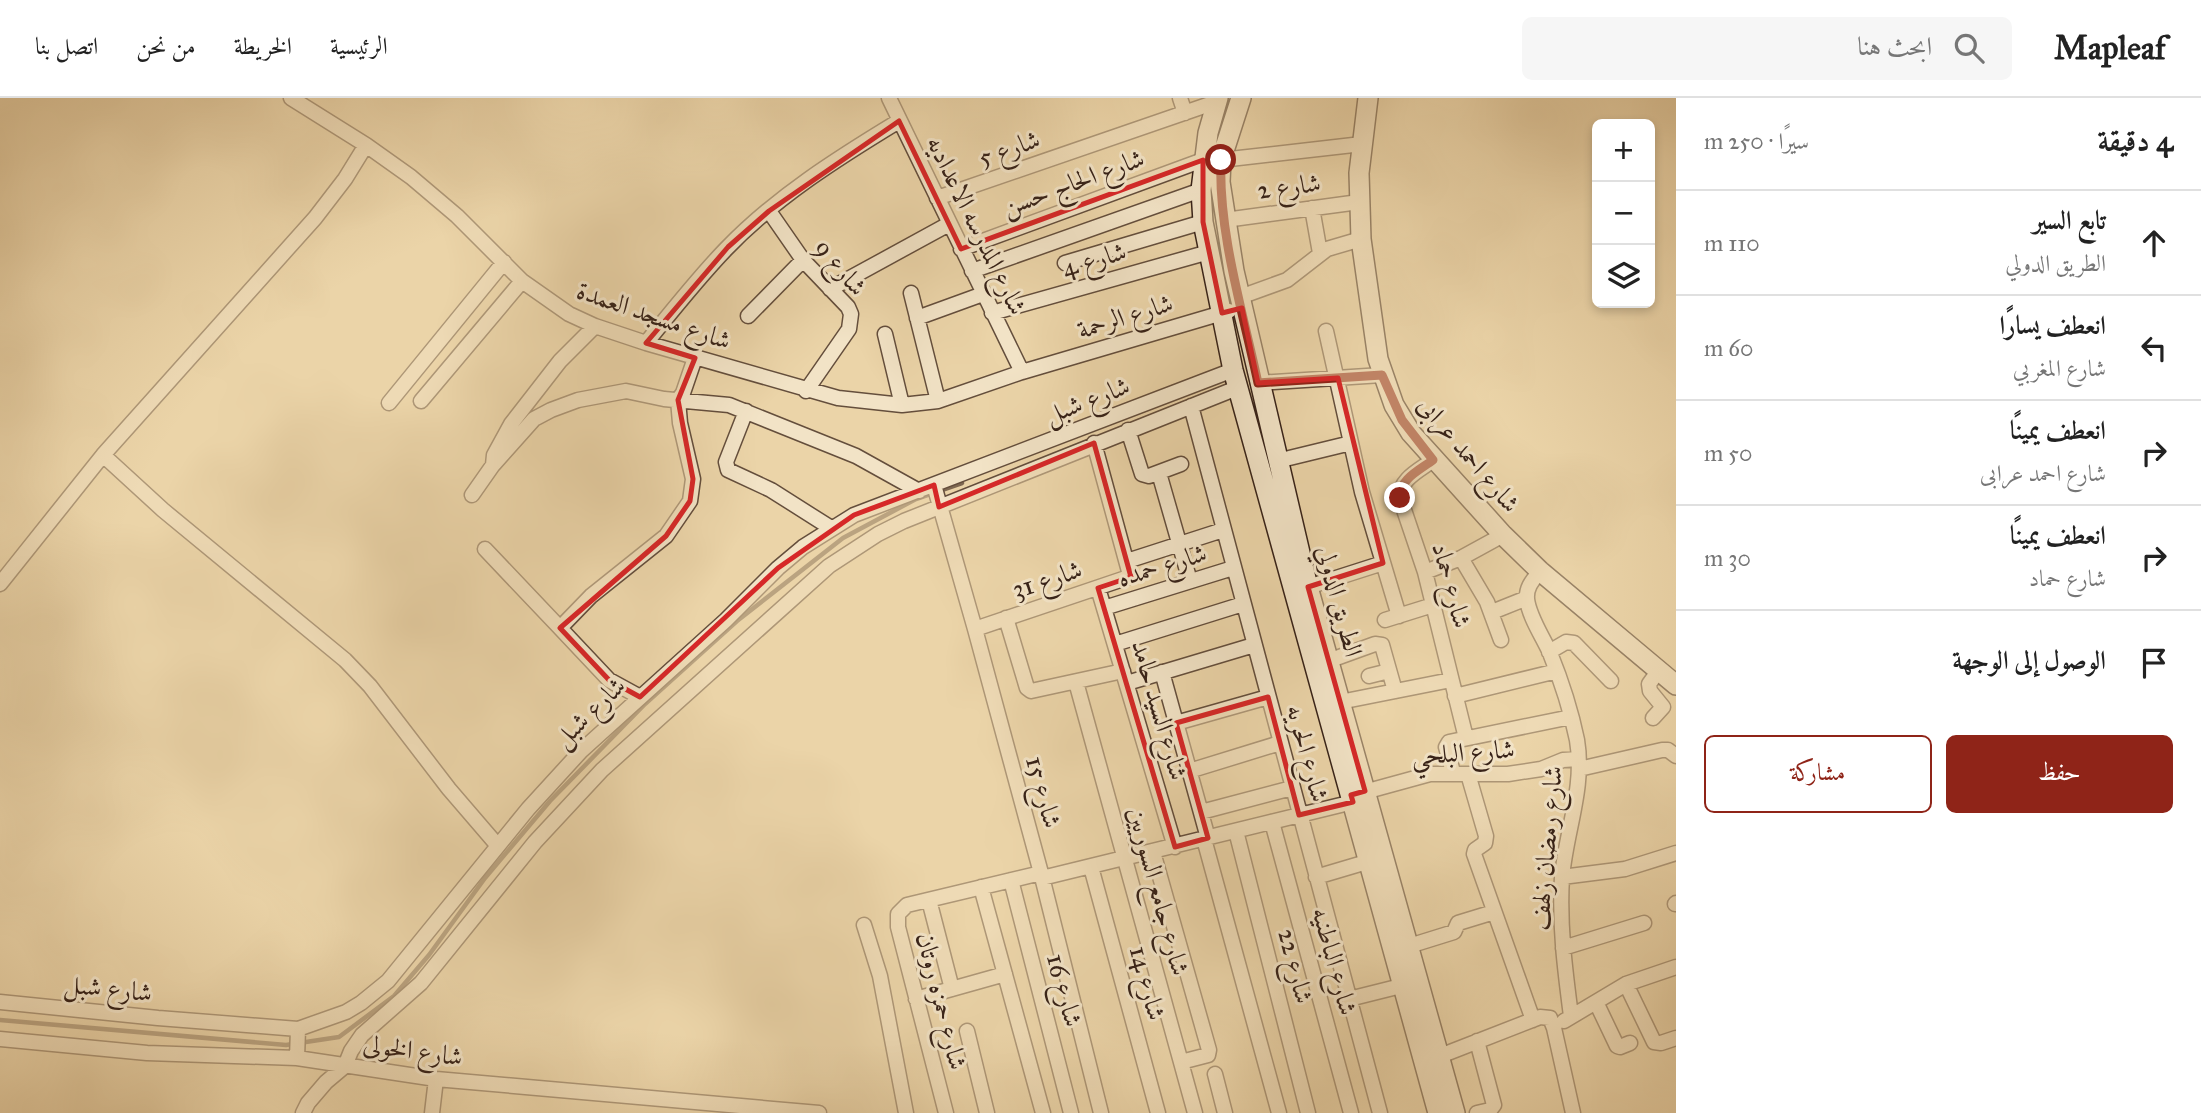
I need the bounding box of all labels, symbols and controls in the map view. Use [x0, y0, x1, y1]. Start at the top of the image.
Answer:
search box [1522, 17, 2012, 80]
text: Mapleaf [2054, 28, 2166, 68]
icon: search [1950, 29, 1988, 67]
text: ابحث هنا [1857, 30, 1932, 62]
text: اتصل بنا [35, 31, 98, 61]
text: من نحن [136, 31, 196, 61]
text: الخريطة [234, 31, 292, 61]
text: الرئيسية [330, 31, 388, 61]
map controls [1592, 119, 1655, 308]
button: + [1592, 119, 1655, 182]
street label: شارع 5 [974, 123, 1046, 179]
text: 4 دقيقة [2097, 123, 2173, 159]
text: سيرًا · 250 m [1704, 127, 1809, 155]
street label: شارع المدرسه الاعداديه [914, 130, 1034, 322]
street label: شارع الحاج حسن [997, 141, 1151, 230]
route start [1205, 144, 1236, 175]
street label: شارع 2 [1255, 166, 1323, 212]
button: − [1592, 182, 1655, 245]
text: تابع السير [2033, 204, 2106, 236]
icon: ahead [2135, 224, 2173, 262]
text: 110 m [1704, 229, 1760, 257]
street label: شارع 9 [803, 232, 874, 306]
street label: شارع 4 [1058, 235, 1131, 289]
button: layers [1592, 245, 1655, 308]
text: الطريق الدولي [2005, 249, 2106, 277]
street label: شارع مسجد العمدة [571, 274, 735, 362]
street label: شارع الرحمة [1073, 286, 1178, 351]
text: انعطف يسارًا [1999, 309, 2106, 341]
icon: left [2135, 329, 2173, 367]
text: 60 m [1704, 334, 1753, 362]
text: شارع المغربي [2013, 354, 2106, 382]
street label: شارع شبل [1040, 369, 1136, 436]
street label: شارع احمد عرابى [1406, 389, 1527, 523]
text: انعطف يمينًا [2010, 414, 2106, 446]
icon: right [2135, 434, 2173, 472]
text: 50 m [1704, 439, 1752, 467]
text: شارع احمد عرابى [1980, 459, 2106, 487]
route end [1384, 482, 1415, 513]
text: انعطف يمينًا [2010, 519, 2106, 551]
street label: شارع حمده [1114, 536, 1212, 599]
street label: شارع حماد [1419, 539, 1479, 633]
icon: right [2135, 539, 2173, 577]
street label: الطريق الدولي [1304, 542, 1370, 662]
text: 30 m [1704, 544, 1751, 572]
street label: شارع 31 [1008, 553, 1088, 611]
text: شارع حماد [2029, 564, 2106, 592]
street label: شارع السيد حامد [1119, 636, 1195, 785]
text: الوصول إلى الوجهة [1952, 644, 2106, 676]
icon: arrive [2135, 644, 2173, 682]
street label: شارع شبل [546, 670, 636, 759]
street label: شارع الحريه [1274, 701, 1336, 807]
street label: شارع البلحي [1410, 732, 1516, 781]
button: مشاركة [1704, 735, 1932, 813]
button: حفظ [1946, 735, 2173, 813]
street label: شارع 15 [1013, 753, 1069, 833]
street label: شارع رمضان زلهف [1523, 764, 1575, 932]
street label: شارع جامع السوريين [1113, 803, 1197, 981]
street label: شارع الباطنيه [1299, 903, 1365, 1020]
street label: شارع 22 [1265, 925, 1321, 1008]
street label: شارع حمزه روتان [904, 929, 975, 1074]
street label: شارع 14 [1117, 942, 1173, 1025]
street label: شارع 16 [1034, 950, 1090, 1032]
street label: شارع شبل [62, 967, 154, 1015]
street label: شارع الخولى [360, 1027, 465, 1079]

